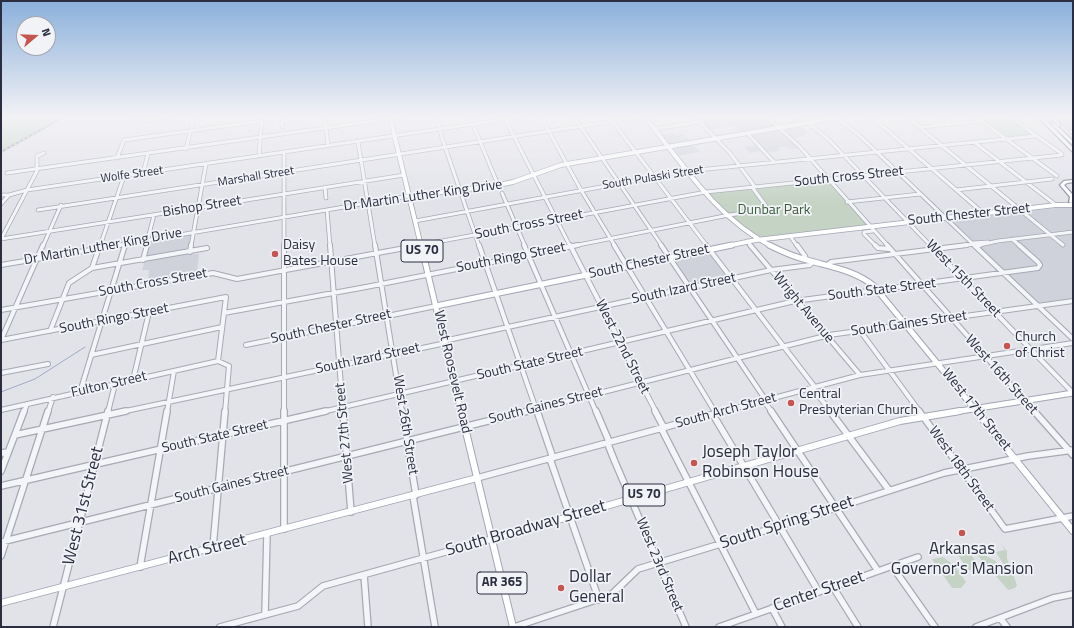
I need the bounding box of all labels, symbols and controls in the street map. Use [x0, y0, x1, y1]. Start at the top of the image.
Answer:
north arrow [16, 16, 56, 56]
text: N [38, 26, 55, 39]
street label: Wolfe Street [100, 163, 164, 187]
street label: South Pulaski Street [601, 163, 705, 193]
street label: South Cross Street [794, 163, 904, 191]
street label: Marshall Street [217, 164, 295, 190]
street label: Dr Martin Luther King Drive [343, 177, 503, 215]
street label: Bishop Street [161, 192, 243, 222]
street label: South Chester Street [907, 200, 1031, 230]
park label: Dunbar Park [737, 203, 811, 219]
street label: South Cross Street [474, 206, 584, 244]
street label: Dr Martin Luther King Drive [23, 225, 183, 269]
street label: West 15th Street [922, 237, 1004, 321]
place label: Daisy Bates House [283, 238, 358, 270]
street label: South Ringo Street [455, 239, 567, 277]
road number: US 70 [401, 240, 443, 262]
street label: South Chester Street [587, 241, 711, 283]
marker: Daisy Bates House [270, 249, 280, 259]
street label: South Cross Street [97, 265, 209, 301]
street label: Wright Avenue [769, 269, 837, 347]
street label: South Izard Street [630, 270, 738, 308]
street label: South State Street [827, 275, 937, 305]
street label: West 22nd Street [591, 297, 653, 397]
street label: South Ringo Street [58, 300, 170, 338]
street label: South Chester Street [269, 306, 393, 348]
street label: South Gaines Street [850, 308, 968, 340]
street label: West Roosevelt Road [430, 309, 474, 435]
place label: Church of Christ [1015, 330, 1065, 362]
street label: West 16th Street [961, 332, 1041, 418]
street label: South Izard Street [314, 340, 422, 378]
marker: Church of Christ [1002, 341, 1012, 351]
street label: South State Street [475, 344, 585, 384]
street label: West 17th Street [938, 365, 1014, 455]
street label: Fulton Street [70, 368, 148, 402]
street label: West 26th Street [389, 374, 421, 476]
street label: West 27th Street [332, 382, 358, 484]
street label: South Gaines Street [487, 384, 605, 428]
place label: Central Presbyterian Church [799, 387, 918, 420]
street label: South Arch Street [674, 389, 778, 433]
marker: Central Presbyterian Church [786, 398, 796, 408]
street label: South State Street [160, 417, 270, 457]
street label: West 18th Street [925, 423, 997, 515]
place label: Joseph Taylor Robinson House [702, 443, 819, 483]
street label: West 31st Street [59, 445, 109, 567]
marker: Joseph Taylor Robinson House [689, 458, 699, 468]
street label: South Gaines Street [173, 463, 291, 507]
road number: US 70 [623, 484, 665, 506]
street label: South Spring Street [718, 492, 856, 554]
street label: South Broadway Street [443, 496, 609, 562]
street label: West 23rd Street [632, 515, 686, 615]
marker: Arkansas Governor's Mansion [957, 528, 967, 538]
street label: Arch Street [166, 530, 248, 570]
place label: Arkansas Governor's Mansion [891, 540, 1033, 580]
street label: Center Street [771, 567, 867, 617]
place label: Dollar General [569, 568, 624, 608]
road number: AR 365 [477, 572, 527, 594]
marker: Dollar General [556, 583, 566, 593]

